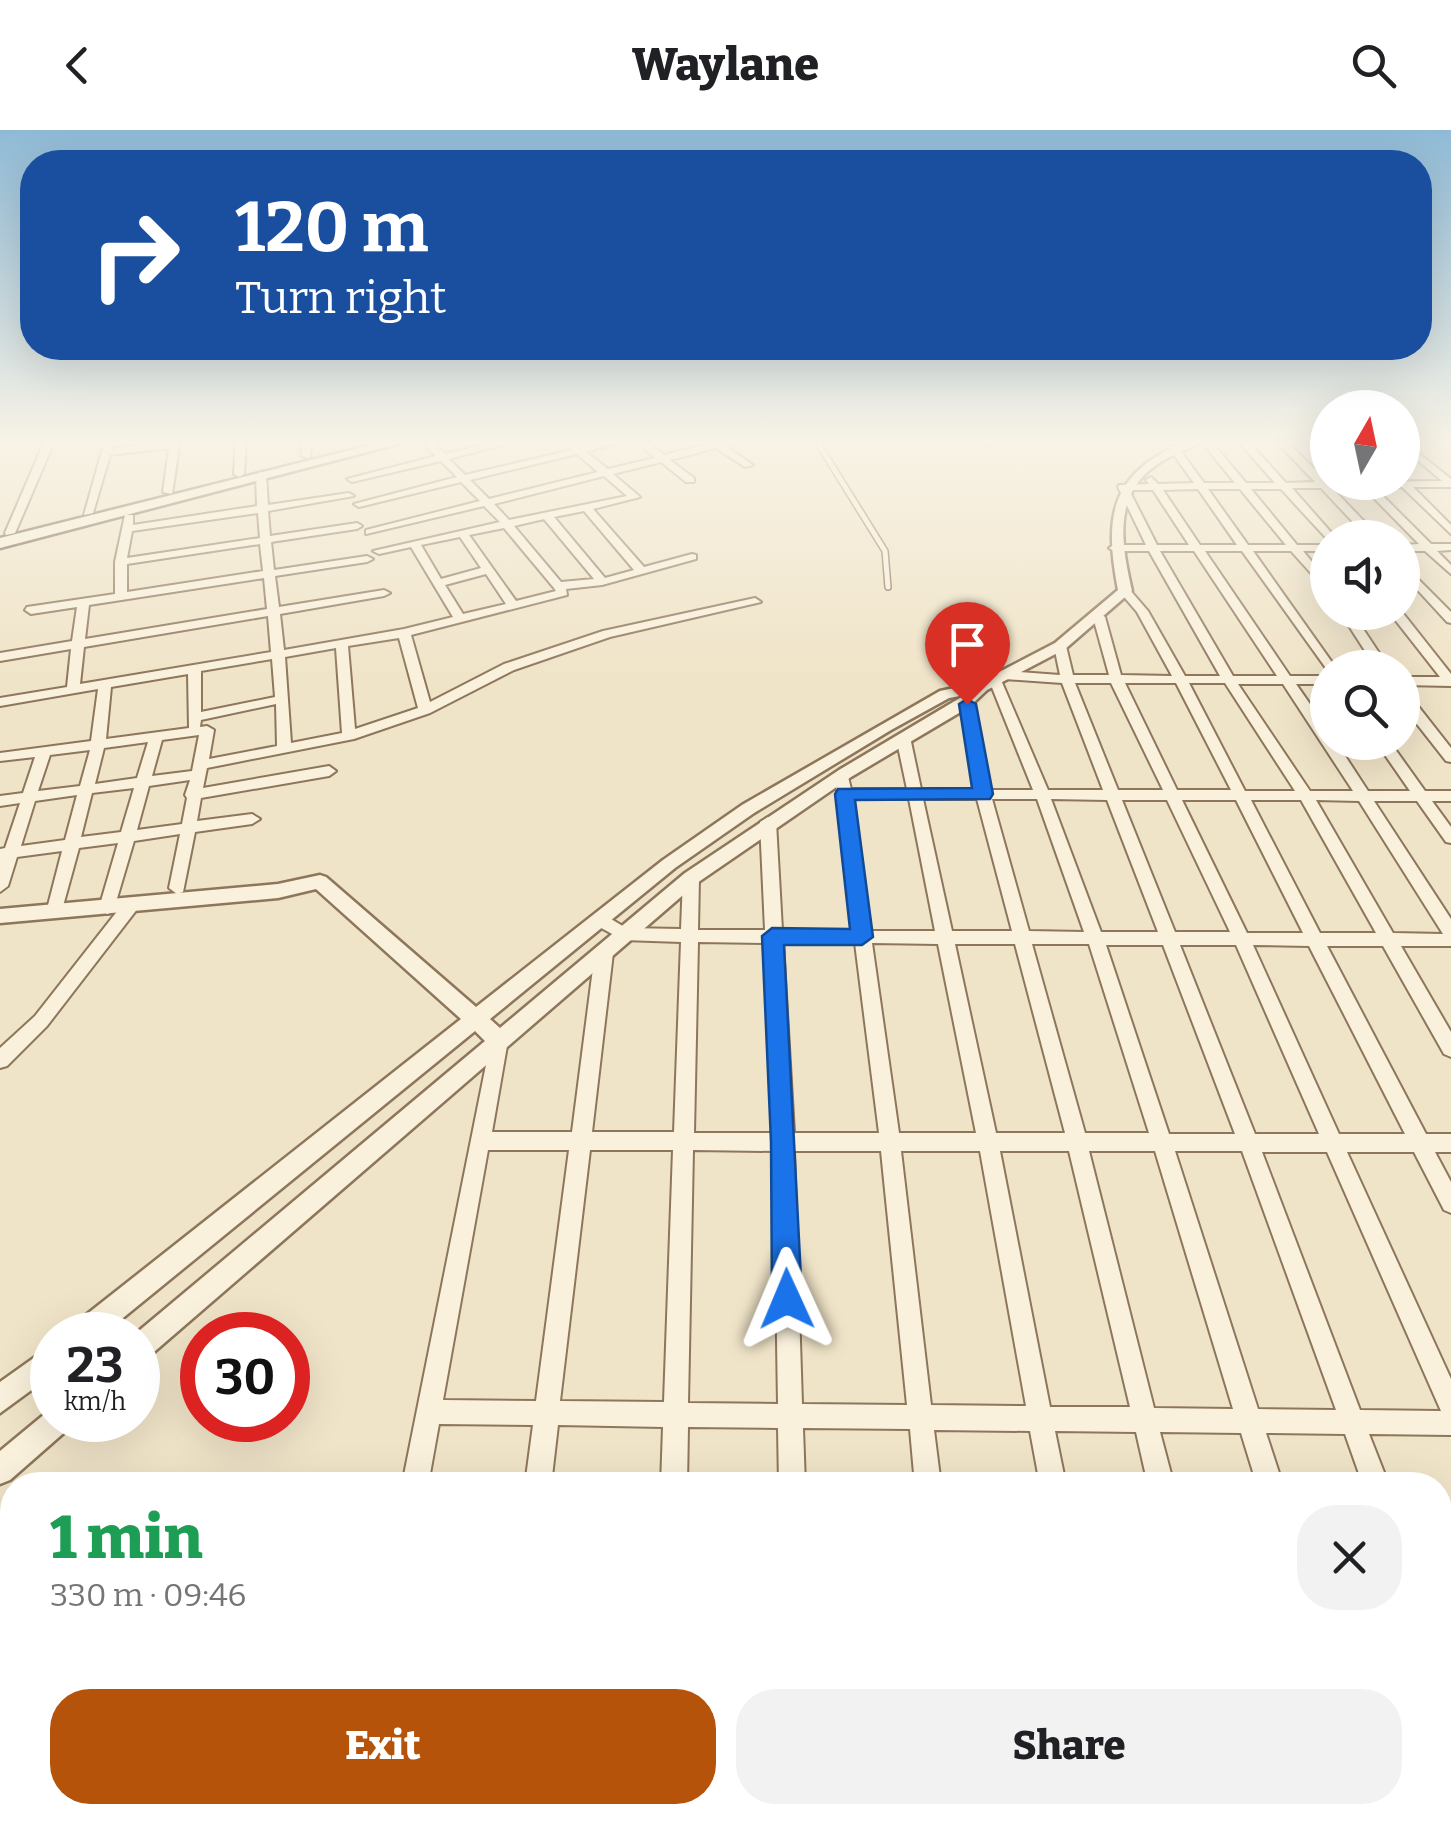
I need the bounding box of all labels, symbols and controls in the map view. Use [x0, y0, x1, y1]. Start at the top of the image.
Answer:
icon: back [50, 38, 105, 93]
text: Waylane [632, 38, 819, 92]
icon: search [1346, 38, 1401, 93]
text: 120 m [235, 186, 428, 270]
icon: right [70, 190, 200, 320]
text: Turn right [235, 271, 447, 325]
north arrow [1310, 390, 1420, 500]
map controls [1310, 390, 1420, 760]
button: sound [1310, 520, 1420, 630]
pin [925, 602, 1010, 705]
icon: arrive [940, 617, 995, 672]
button: search [1310, 650, 1420, 760]
position arrow [735, 1247, 839, 1351]
speed limit sign: 30 [180, 1312, 310, 1442]
text: 23 [67, 1335, 123, 1395]
text: km/h [64, 1387, 126, 1417]
text: 1 min [50, 1502, 203, 1574]
button: close [1297, 1505, 1402, 1610]
text: 330 m · 09:46 [50, 1576, 246, 1614]
button: Exit [50, 1689, 716, 1804]
button: Share [736, 1689, 1402, 1804]

